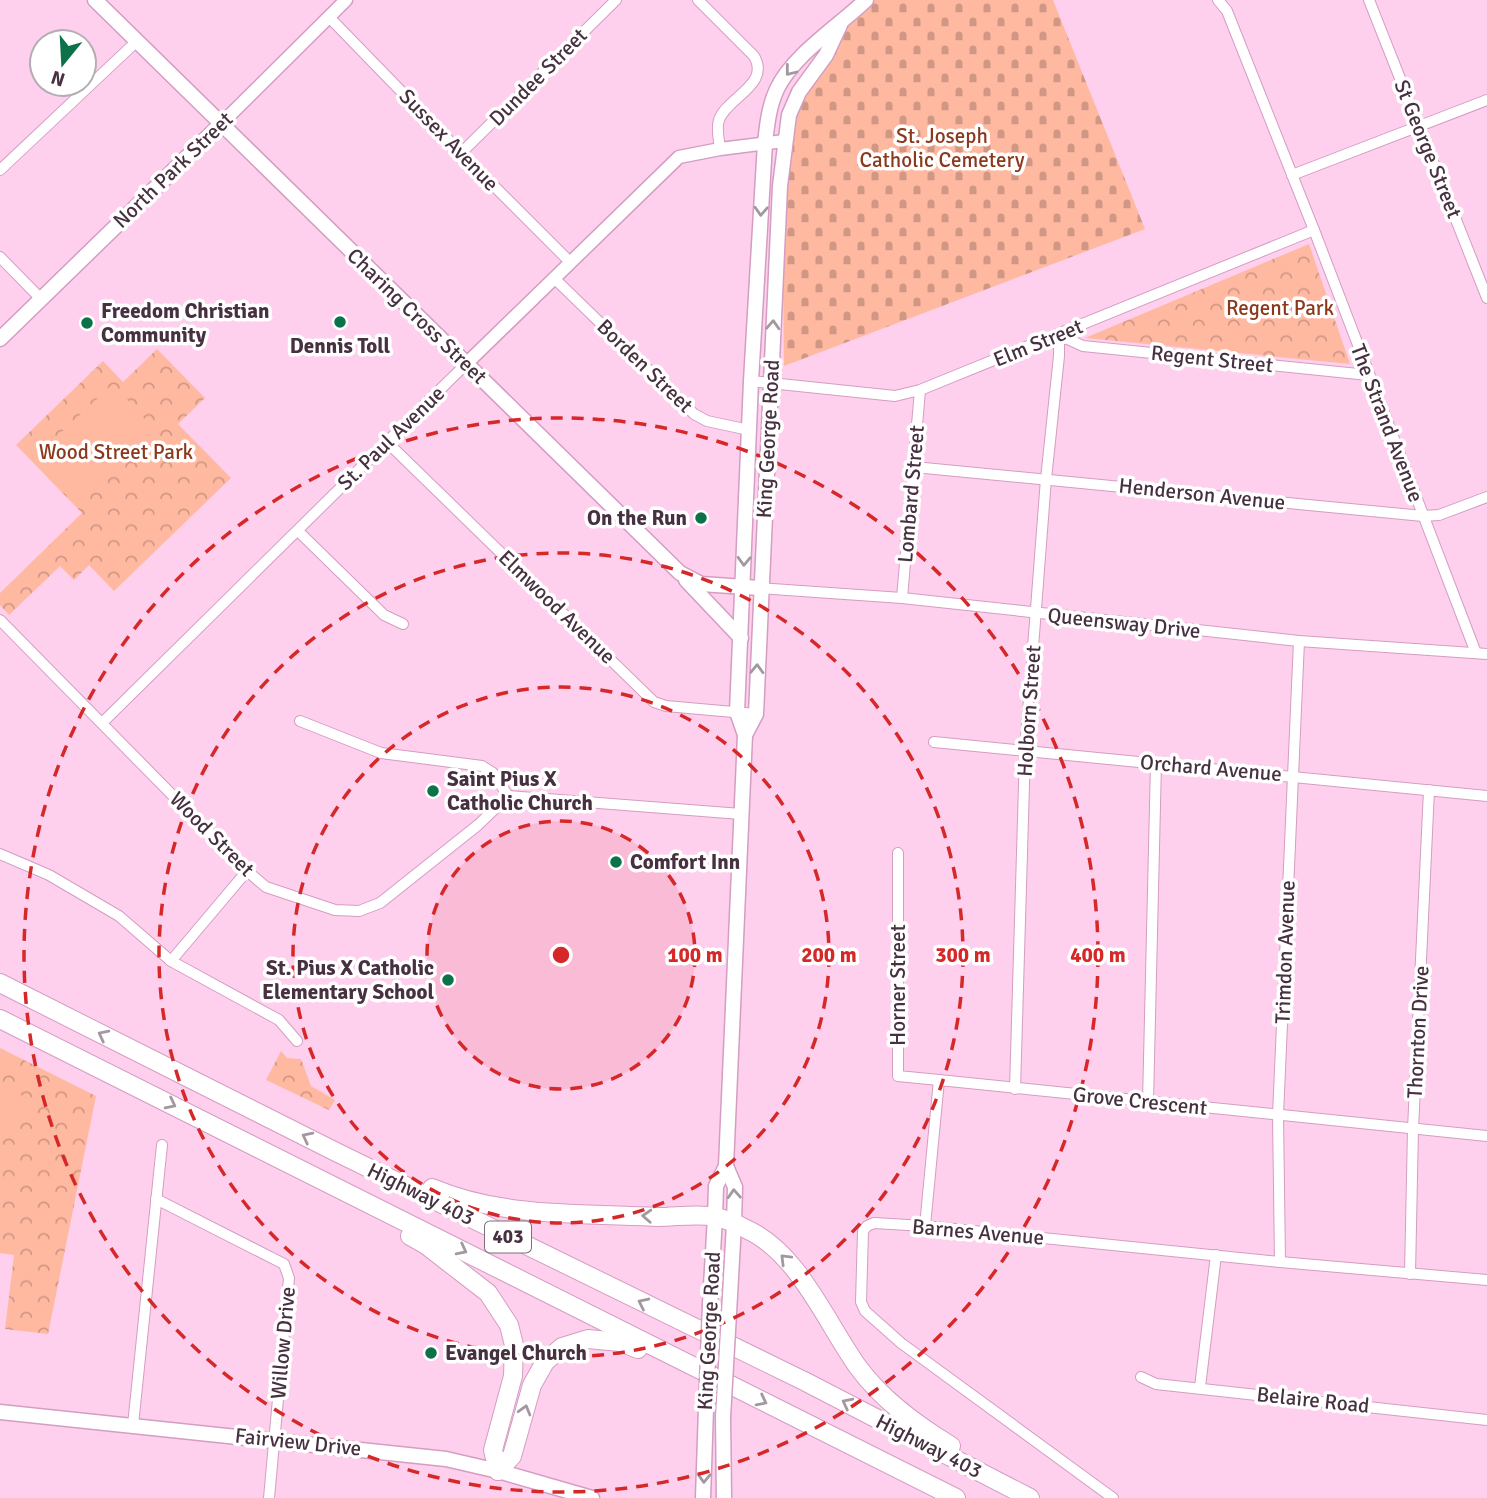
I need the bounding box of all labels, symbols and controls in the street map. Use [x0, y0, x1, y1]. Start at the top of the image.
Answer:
street label: Dundee Street [484, 23, 592, 131]
north arrow [28, 28, 98, 98]
one-way arrow [786, 63, 799, 76]
text: N [48, 65, 68, 92]
street label: St George Street [1388, 76, 1468, 222]
street label: Sussex Avenue [394, 83, 504, 197]
street label: North Park Street [108, 106, 238, 234]
park label: St. Joseph Catholic Cemetery [860, 123, 1025, 173]
one-way arrow [754, 206, 769, 217]
street label: Charing Cross Street [342, 243, 492, 389]
park label: Regent Park [1226, 295, 1335, 321]
place label: Freedom Christian Community [101, 298, 269, 348]
street label: Elm Street [989, 313, 1087, 373]
marker: Dennis Toll [332, 314, 348, 330]
street label: Borden Street [592, 314, 698, 418]
marker: Freedom Christian Community [79, 315, 95, 331]
one-way arrow [766, 319, 781, 330]
place label: Dennis Toll [290, 333, 391, 359]
street label: Regent Street [1150, 340, 1274, 378]
street label: The Strand Avenue [1345, 340, 1429, 506]
street label: King George Road [751, 359, 785, 519]
street label: St. Paul Avenue [332, 380, 450, 496]
street label: Lombard Street [892, 424, 930, 564]
park label: Wood Street Park [39, 439, 194, 465]
street label: Henderson Avenue [1117, 472, 1287, 516]
place label: On the Run [587, 505, 687, 531]
marker: On the Run [693, 510, 709, 526]
street label: Elmwood Avenue [493, 545, 621, 669]
one-way arrow [737, 555, 752, 566]
street label: Queensway Drive [1046, 602, 1202, 644]
street label: Holborn Street [1011, 644, 1047, 778]
one-way arrow [750, 663, 765, 674]
street label: Orchard Avenue [1139, 749, 1283, 787]
place label: Saint Pius X Catholic Church [447, 766, 593, 816]
marker: Saint Pius X Catholic Church [425, 783, 441, 799]
street label: Wood Street [164, 786, 260, 882]
place label: Comfort Inn [630, 849, 740, 875]
marker: Comfort Inn [608, 854, 624, 870]
street label: Trimdon Avenue [1270, 880, 1300, 1024]
street label: Horner Street [885, 924, 911, 1046]
text: 100 m [667, 942, 723, 968]
text: 200 m [801, 942, 857, 968]
text: 300 m [935, 942, 991, 968]
text: 400 m [1070, 942, 1126, 968]
centre of rings [549, 943, 573, 967]
place label: St. Pius X Catholic Elementary School [262, 955, 434, 1005]
street label: Thornton Drive [1402, 965, 1434, 1099]
marker: St. Pius X Catholic Elementary School [440, 972, 456, 988]
one-way arrow [98, 1030, 110, 1044]
street label: Grove Crescent [1072, 1081, 1208, 1121]
one-way arrow [163, 1096, 176, 1110]
one-way arrow [302, 1132, 314, 1146]
street label: Highway 403 [363, 1157, 479, 1231]
one-way arrow [727, 1188, 742, 1199]
one-way arrow [641, 1209, 652, 1224]
street label: Barnes Avenue [911, 1213, 1045, 1251]
road number: 403 [485, 1222, 531, 1252]
one-way arrow [454, 1242, 467, 1256]
street label: King George Road [692, 1251, 726, 1411]
one-way arrow [781, 1255, 793, 1267]
street label: Willow Drive [265, 1286, 301, 1400]
one-way arrow [638, 1297, 650, 1311]
place label: Evangel Church [445, 1340, 587, 1366]
marker: Evangel Church [423, 1345, 439, 1361]
street label: Belaire Road [1255, 1381, 1371, 1419]
one-way arrow [755, 1392, 767, 1406]
one-way arrow [841, 1398, 854, 1412]
one-way arrow [517, 1405, 531, 1417]
street label: Highway 403 [871, 1408, 987, 1484]
street label: Fairview Drive [233, 1422, 363, 1462]
one-way arrow [696, 1472, 711, 1483]

